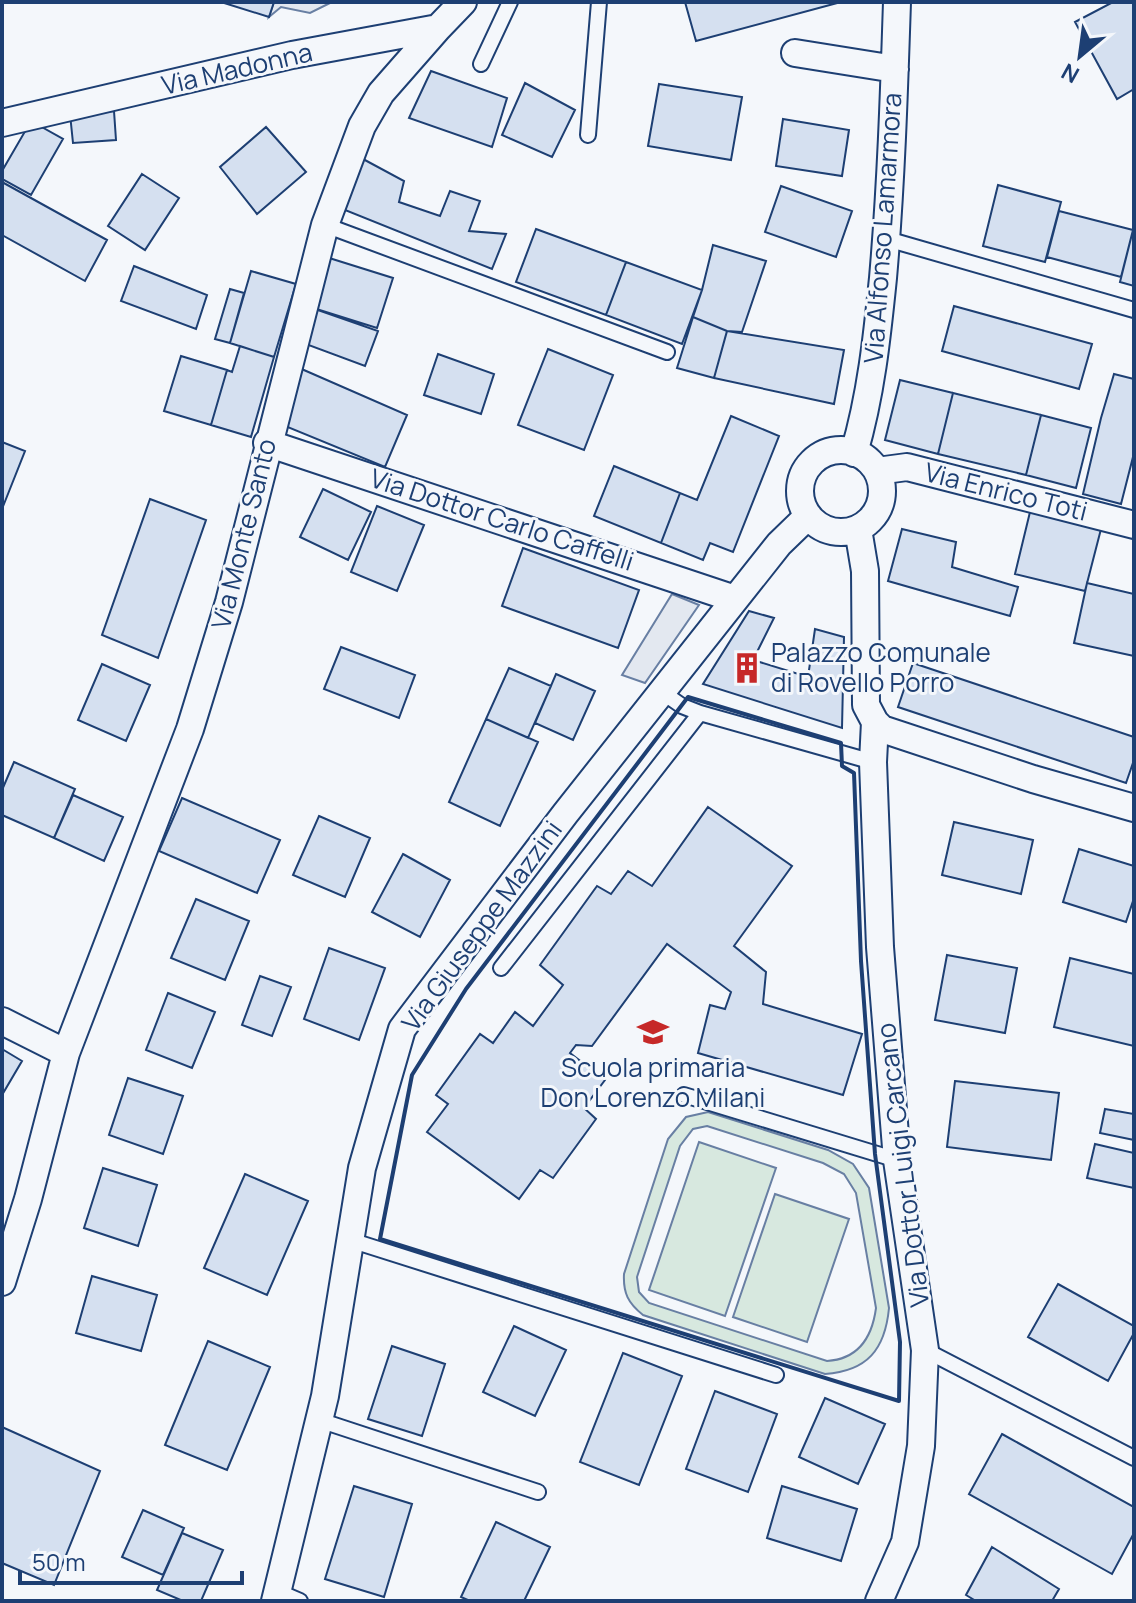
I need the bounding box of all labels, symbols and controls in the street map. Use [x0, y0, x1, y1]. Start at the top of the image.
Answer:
north arrow [1040, 16, 1120, 96]
street label: Via Madonna [158, 33, 316, 103]
text: N [1056, 57, 1084, 90]
street label: Via Alfonso Lamarmora [855, 91, 909, 365]
street label: Via Monte Santo [202, 435, 284, 633]
street label: Via Enrico Toti [921, 453, 1091, 529]
street label: Via Dottor Carlo Caffelli [366, 459, 639, 579]
place label: Palazzo Comunale di Rovello Porro [771, 634, 991, 700]
building icon: Palazzo Comunale di Rovello Porro [730, 651, 764, 685]
street label: Via Giuseppe Mazzini [393, 813, 570, 1038]
school or university icon: Scuola primaria Don Lorenzo Milani [636, 1015, 670, 1049]
street label: Via Dottor Luigi Carcano [867, 1021, 937, 1309]
place label: Scuola primaria Don Lorenzo Milani [541, 1049, 765, 1115]
scale bar [20, 1535, 242, 1585]
text: 50 m [32, 1545, 86, 1578]

